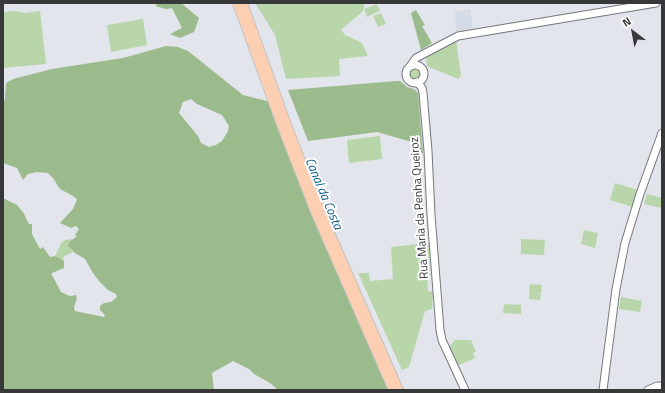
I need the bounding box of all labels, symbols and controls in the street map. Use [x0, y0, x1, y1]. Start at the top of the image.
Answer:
north arrow [613, 12, 653, 52]
text: N [619, 13, 634, 31]
street label: Rua Maria da Penha Queiroz [408, 136, 432, 280]
water label: Canal da Costa [301, 156, 345, 232]

